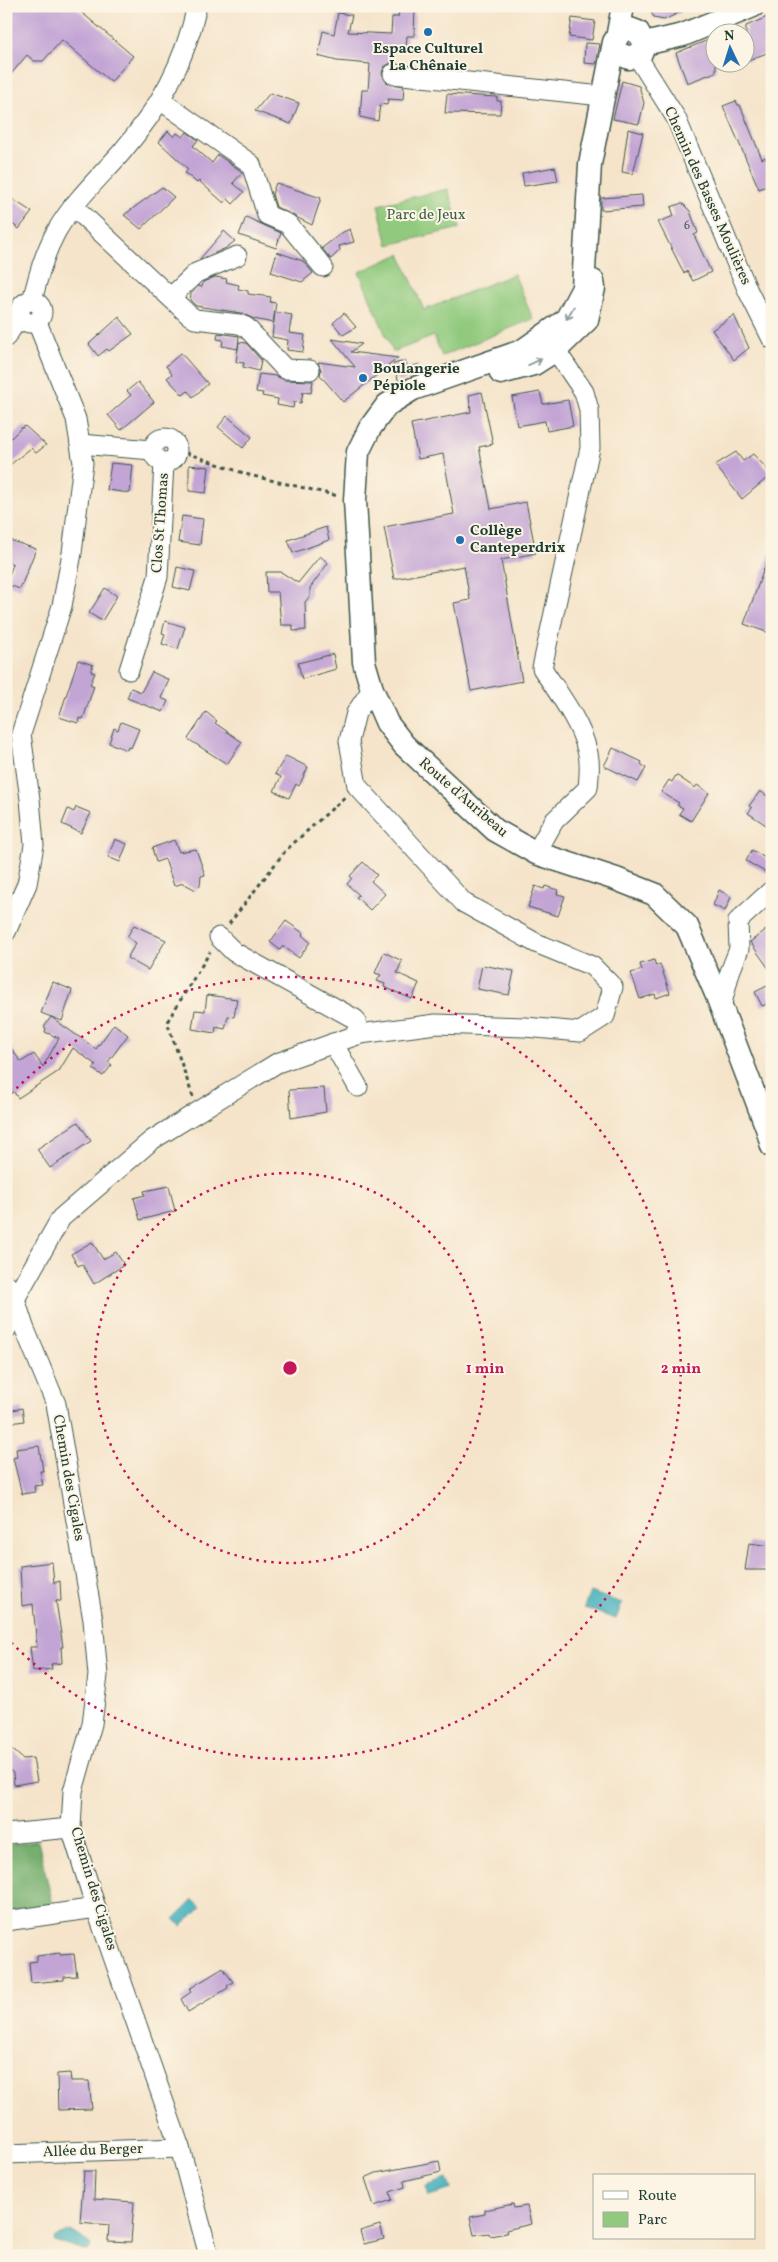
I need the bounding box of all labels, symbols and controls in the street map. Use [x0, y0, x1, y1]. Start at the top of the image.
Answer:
north arrow [706, 22, 756, 72]
marker: Espace Culturel La Chênaie [422, 26, 434, 38]
text: N [723, 27, 735, 46]
place label: Espace Culturel La Chênaie [373, 39, 483, 77]
street label: Chemin des Basses Moulières [658, 104, 756, 288]
park label: Parc de Jeux [386, 205, 466, 226]
house number: 6 [684, 218, 690, 234]
one-way arrow [564, 305, 574, 319]
one-way arrow [527, 357, 542, 366]
place label: Boulangerie Pépiole [373, 359, 460, 397]
marker: Boulangerie Pépiole [357, 372, 369, 384]
street label: Clos St Thomas [147, 472, 175, 574]
place label: Collège Canteperdrix [470, 521, 566, 559]
marker: Collège Canteperdrix [454, 534, 466, 546]
street label: Route d'Auribeau [414, 753, 512, 843]
centre of rings [281, 1359, 299, 1377]
text: 1 min [466, 1359, 504, 1380]
text: 2 min [661, 1359, 701, 1380]
street label: Chemin des Cigales [47, 1413, 89, 1543]
street label: Chemin des Cigales [64, 1825, 122, 1953]
street label: Allée du Berger [42, 2139, 144, 2163]
legend [593, 2174, 756, 2240]
text: Route [638, 2186, 677, 2207]
text: Parc [638, 2210, 667, 2231]

